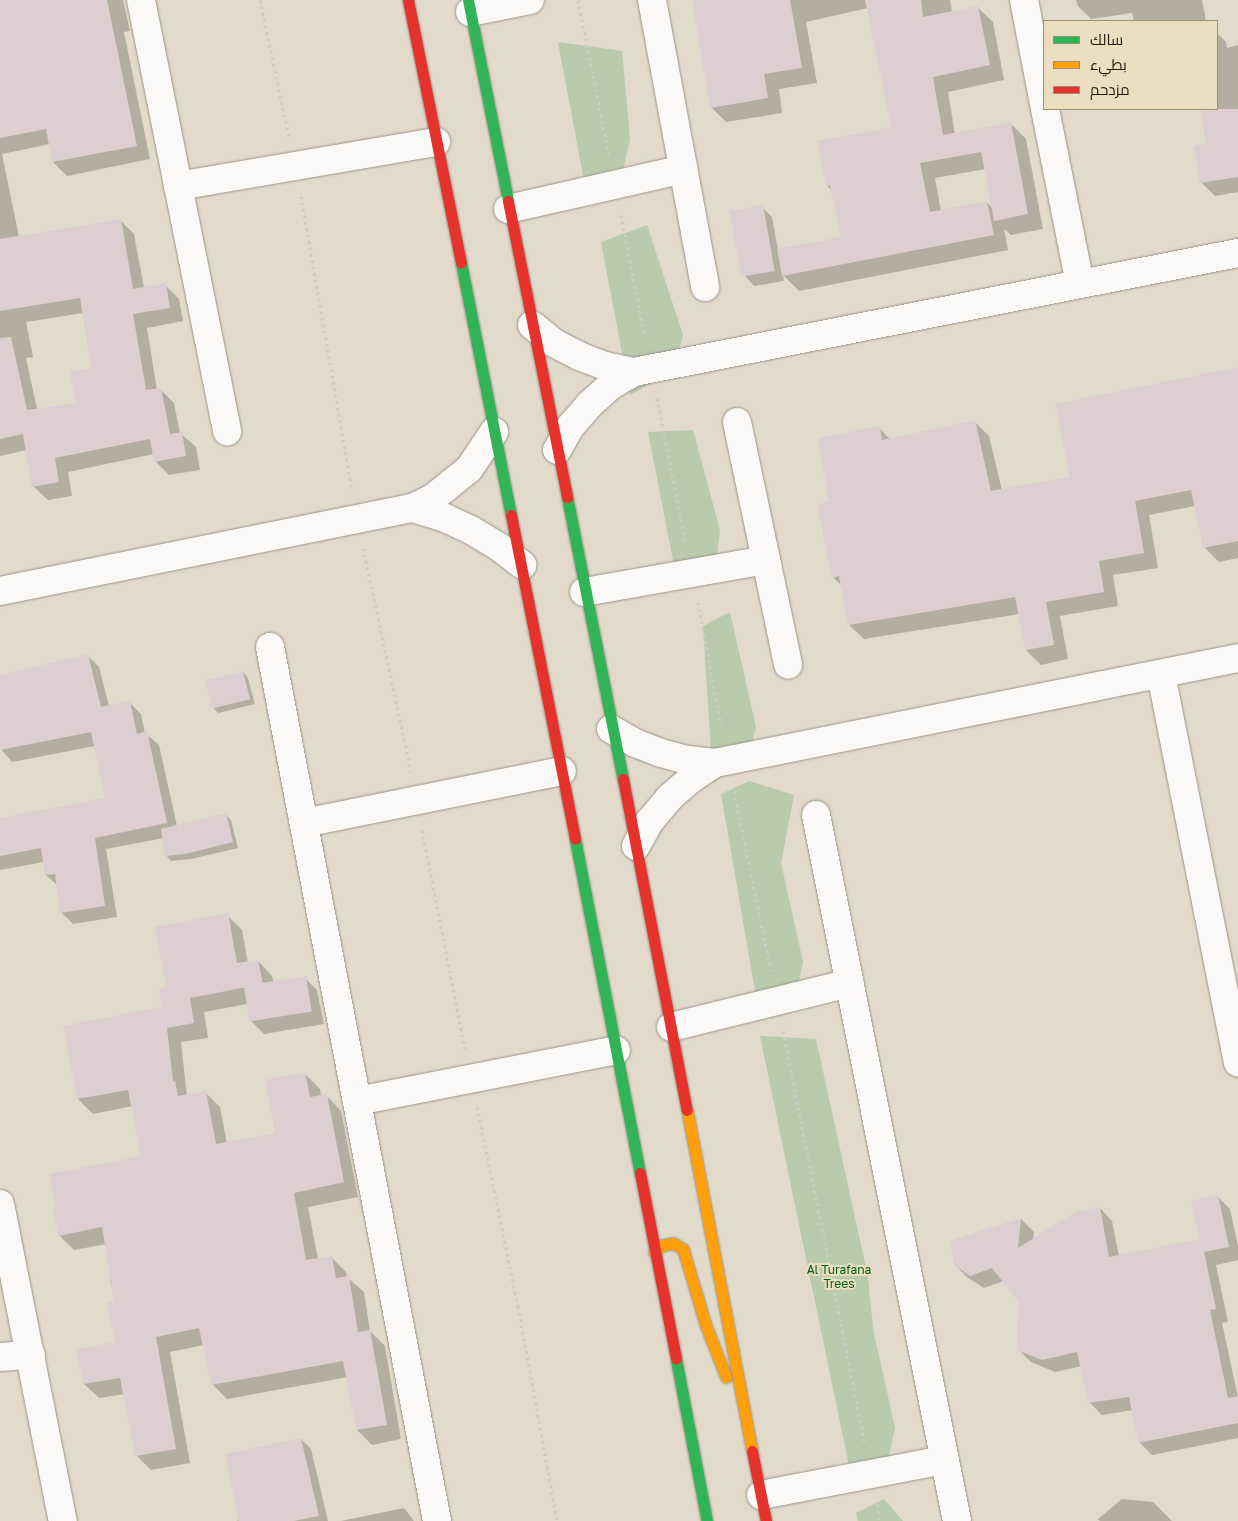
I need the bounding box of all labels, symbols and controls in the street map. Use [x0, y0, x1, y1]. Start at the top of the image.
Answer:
legend [1043, 20, 1218, 110]
text: سالك [1090, 30, 1123, 48]
text: بطيء [1090, 55, 1127, 73]
text: مزدحم [1090, 80, 1130, 98]
park label: Al Turafana Trees [807, 1263, 871, 1291]

